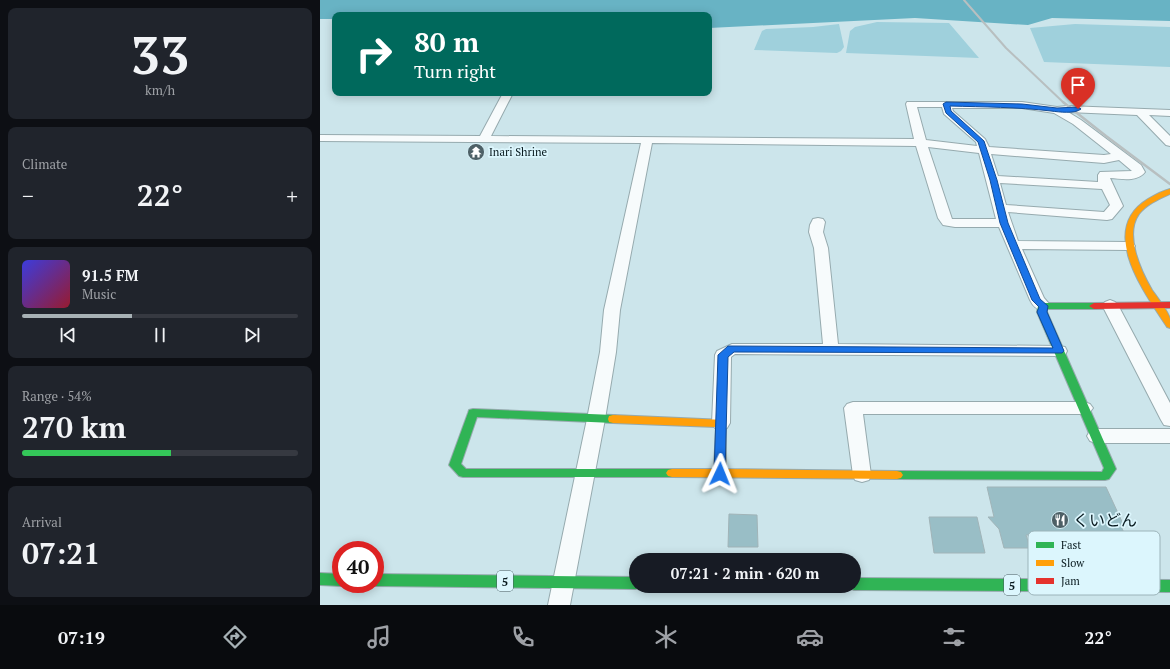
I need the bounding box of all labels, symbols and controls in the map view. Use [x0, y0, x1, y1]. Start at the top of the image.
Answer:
text: 33 [131, 20, 189, 89]
text: 80 m [414, 23, 479, 60]
icon: right [348, 28, 400, 80]
text: Turn right [414, 59, 496, 83]
pin [1061, 68, 1095, 109]
icon: arrive [1067, 74, 1089, 96]
text: km/h [145, 81, 175, 99]
temple icon: Inari Shrine [466, 142, 486, 162]
place label: Inari Shrine [489, 145, 548, 159]
text: Climate [22, 155, 67, 173]
text: 22° [137, 175, 183, 215]
text: − [22, 181, 34, 210]
text: + [286, 181, 298, 210]
text: 91.5 FM [82, 265, 139, 285]
text: Music [82, 285, 116, 303]
icon: previous [57, 324, 79, 346]
icon: pause [149, 324, 171, 346]
icon: next [241, 324, 263, 346]
text: Range · 54% [22, 387, 92, 405]
text: 270 km [22, 407, 126, 447]
position arrow [699, 453, 741, 495]
place label: くいどん [1073, 509, 1137, 531]
restaurant icon: くいどん [1050, 510, 1070, 530]
text: Arrival [22, 513, 62, 531]
legend [1028, 531, 1160, 595]
text: 07:21 [22, 533, 100, 573]
text: Fast [1061, 538, 1081, 552]
speed limit sign: 40 [332, 541, 384, 593]
text: Slow [1061, 556, 1085, 570]
text: 07:21 · 2 min · 620 m [671, 563, 819, 583]
road number: 5 [497, 571, 513, 591]
text: Jam [1061, 574, 1080, 588]
road number: 5 [1004, 575, 1020, 595]
icon: directions [221, 623, 249, 651]
icon: music [365, 623, 393, 651]
icon: phone [509, 623, 537, 651]
icon: climate [652, 623, 680, 651]
icon: car [796, 623, 824, 651]
icon: filters [940, 623, 968, 651]
text: 07:19 [58, 625, 105, 649]
text: 22° [1084, 625, 1112, 649]

